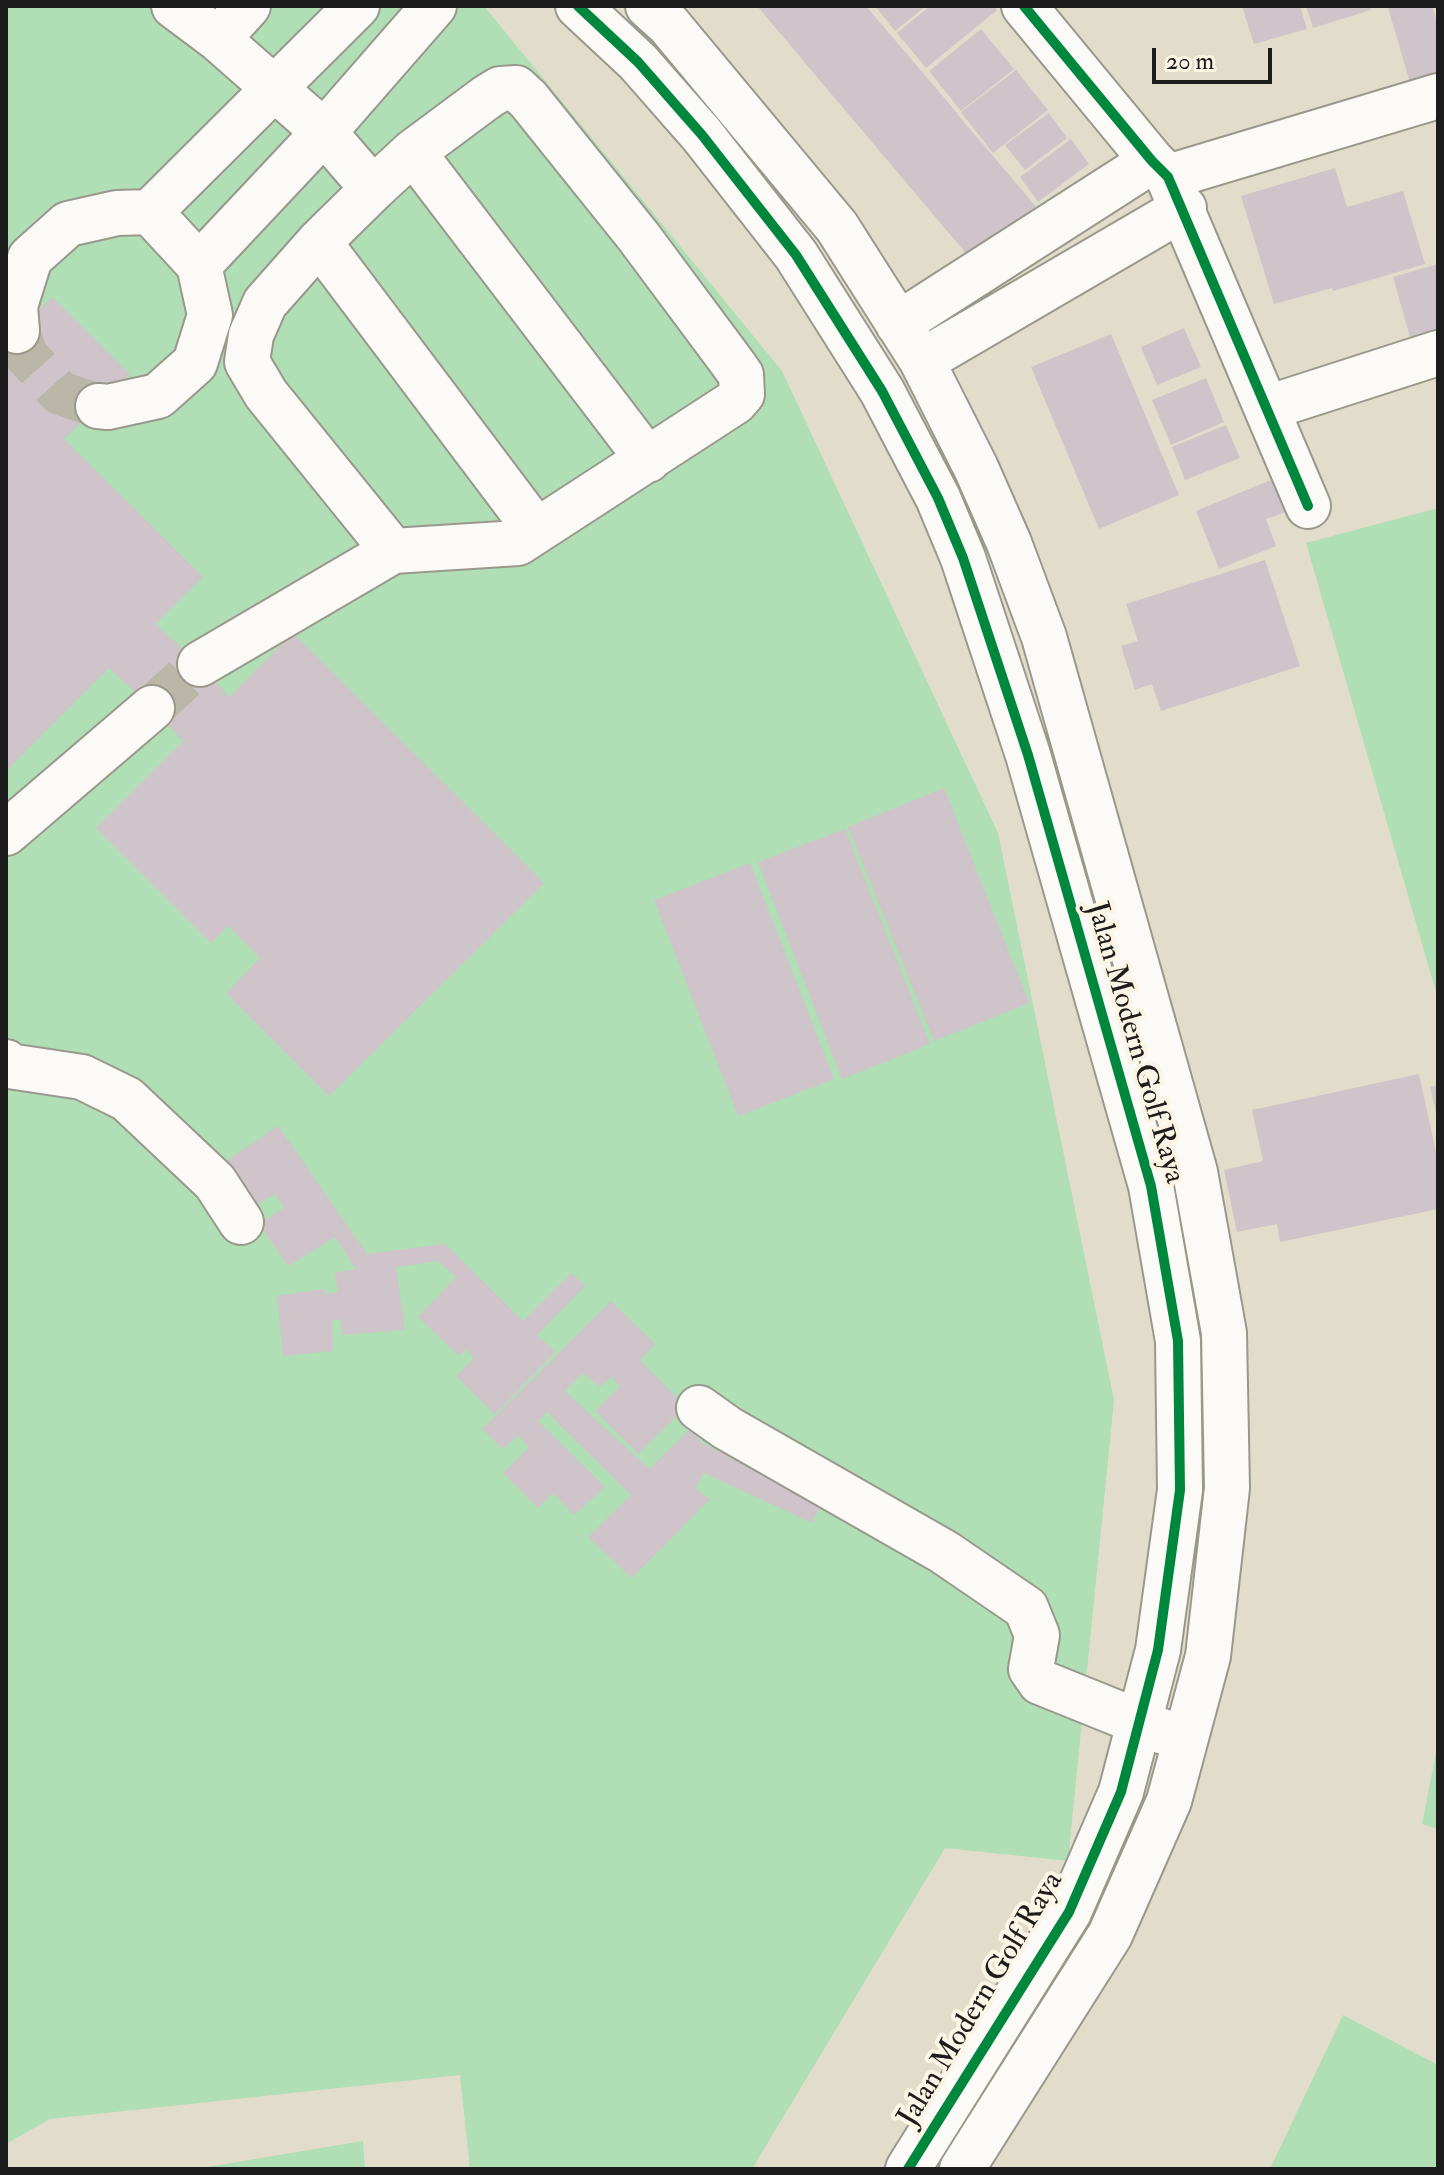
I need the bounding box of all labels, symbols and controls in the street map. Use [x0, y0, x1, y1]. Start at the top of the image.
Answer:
scale bar [1156, 32, 1276, 82]
text: 20 m [1166, 46, 1214, 77]
street label: Jalan Modern Golf Raya [1077, 898, 1191, 1188]
street label: Jalan Modern Golf Raya [892, 1866, 1072, 2134]

